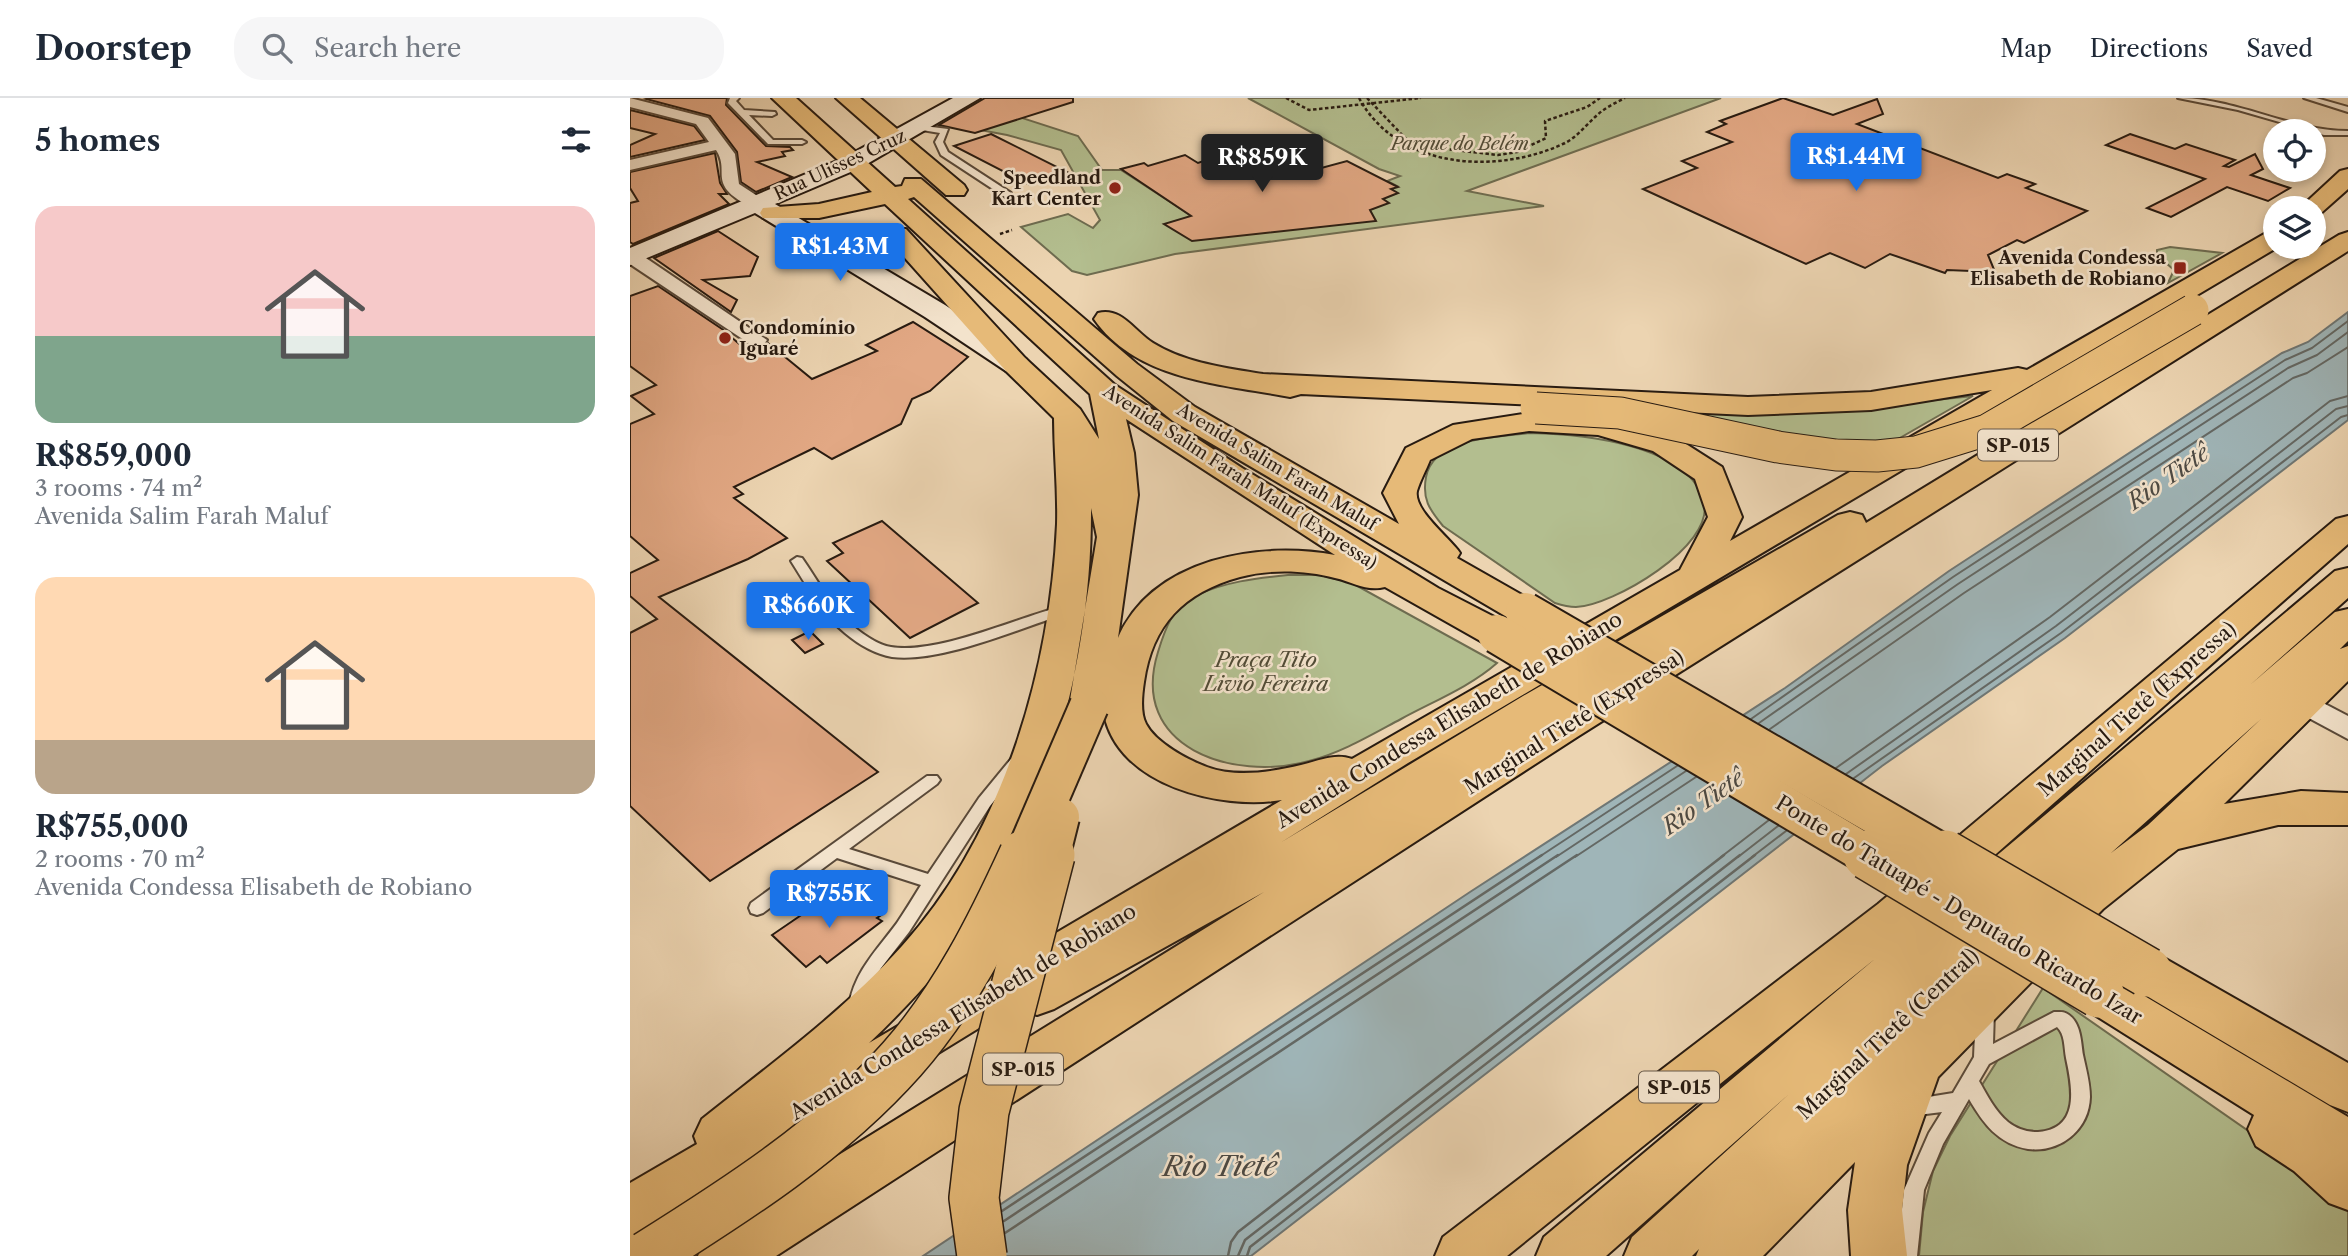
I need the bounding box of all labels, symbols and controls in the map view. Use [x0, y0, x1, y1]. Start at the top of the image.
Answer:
search box [234, 17, 724, 80]
text: Doorstep [35, 28, 192, 69]
icon: search [258, 29, 296, 67]
text: Search here [314, 32, 461, 64]
text: Map [2000, 34, 2052, 63]
text: Directions [2090, 34, 2208, 63]
text: Saved [2246, 34, 2313, 63]
map controls [2263, 119, 2326, 259]
button: locate [2263, 119, 2326, 182]
icon: filters [557, 121, 595, 159]
text: 5 homes [35, 122, 160, 159]
street label: Rua Ulisses Cruz [770, 125, 910, 205]
park label: Parque do Belém [1389, 133, 1529, 155]
pin: R$859K [1205, 134, 1319, 194]
pin: R$1.44M [1791, 134, 1921, 193]
text: R$1.44M [1807, 142, 1905, 170]
text: R$859K [1217, 143, 1307, 171]
place label: Speedland Kart Center [991, 167, 1101, 210]
marker: Speedland Kart Center [1107, 180, 1123, 196]
button: layers [2263, 196, 2326, 259]
pin: R$1.43M [775, 223, 905, 283]
text: R$1.43M [791, 232, 889, 260]
place label: Avenida Condessa Elisabeth de Robiano [1970, 247, 2167, 290]
icon: home [252, 251, 378, 377]
marker: Avenida Condessa Elisabeth de Robiano [2172, 260, 2188, 276]
place label: Condomínio Iguaré [739, 317, 855, 360]
marker: Condomínio Iguaré [717, 330, 733, 346]
street label: Avenida Salim Farah Maluf (Expressa) [1098, 380, 1381, 574]
street label: Avenida Salim Farah Maluf [1172, 398, 1383, 537]
road number: SP-015 [1978, 430, 2058, 460]
text: R$859,000 [35, 437, 192, 474]
water label: Rio Tietê [2120, 437, 2217, 516]
text: 3 rooms · 74 m² [35, 474, 202, 502]
text: Avenida Salim Farah Maluf [35, 502, 329, 530]
pin: R$660K [751, 582, 865, 642]
text: R$660K [762, 591, 854, 619]
street label: Avenida Condessa Elisabeth de Robiano [1270, 606, 1626, 834]
street label: Marginal Tietê (Expressa) [2033, 616, 2241, 801]
icon: home [252, 622, 378, 748]
street label: Marginal Tietê (Expressa) [1459, 644, 1688, 799]
park label: Praça Tito Livio Fereira [1202, 647, 1329, 696]
water label: Rio Tietê [1655, 762, 1752, 841]
street label: Ponte do Tatuapé - Deputado Ricardo Izar [1771, 790, 2147, 1029]
text: R$755,000 [35, 808, 189, 845]
text: 2 rooms · 70 m² [35, 845, 205, 873]
pin: R$755K [772, 870, 886, 930]
text: Avenida Condessa Elisabeth de Robiano [35, 873, 472, 901]
text: R$755K [786, 879, 872, 907]
street label: Avenida Condessa Elisabeth de Robiano [784, 898, 1140, 1126]
street label: Marginal Tietê (Central) [1792, 943, 1984, 1124]
road number: SP-015 [983, 1054, 1063, 1085]
road number: SP-015 [1639, 1071, 1719, 1102]
water label: Rio Tietê [1161, 1149, 1279, 1183]

